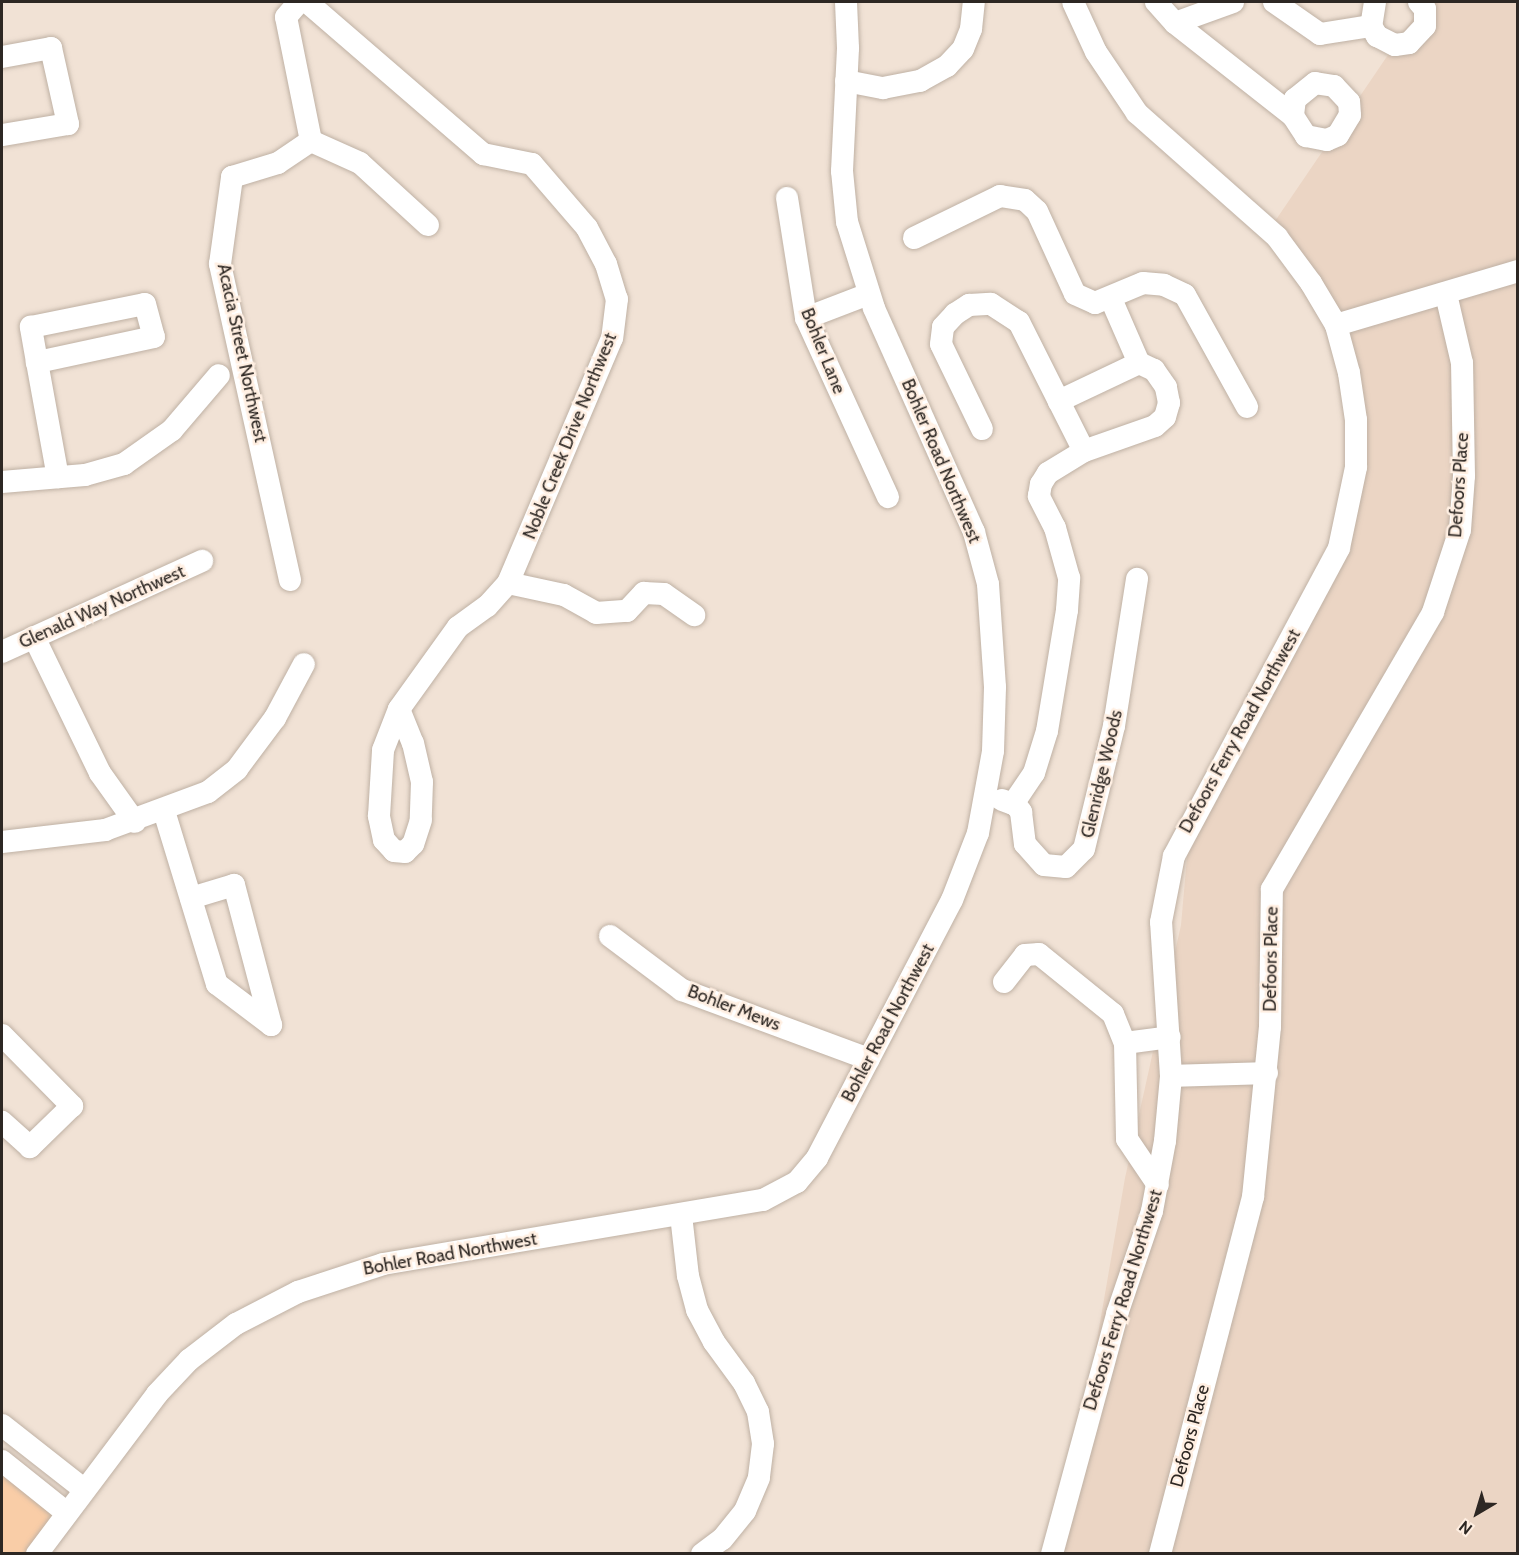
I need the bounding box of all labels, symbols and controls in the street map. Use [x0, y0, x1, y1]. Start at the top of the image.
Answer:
street label: Acacia Street Northwest [213, 262, 271, 444]
street label: Bohler Lane [796, 305, 850, 397]
street label: Noble Creek Drive Northwest [519, 330, 621, 542]
street label: Bohler Road Northwest [897, 376, 985, 546]
street label: Defoors Place [1445, 432, 1473, 538]
street label: Glenald Way Northwest [16, 561, 188, 653]
street label: Defoors Ferry Road Northwest [1175, 625, 1305, 837]
street label: Glenridge Woods [1077, 708, 1127, 840]
street label: Defoors Place [1259, 906, 1283, 1012]
street label: Bohler Road Northwest [837, 940, 939, 1106]
street label: Bohler Mews [685, 980, 783, 1036]
street label: Defoors Ferry Road Northwest [1079, 1187, 1167, 1413]
street label: Bohler Road Northwest [361, 1228, 539, 1280]
street label: Defoors Place [1166, 1382, 1214, 1490]
north arrow [1447, 1483, 1507, 1543]
text: N [1455, 1517, 1476, 1539]

